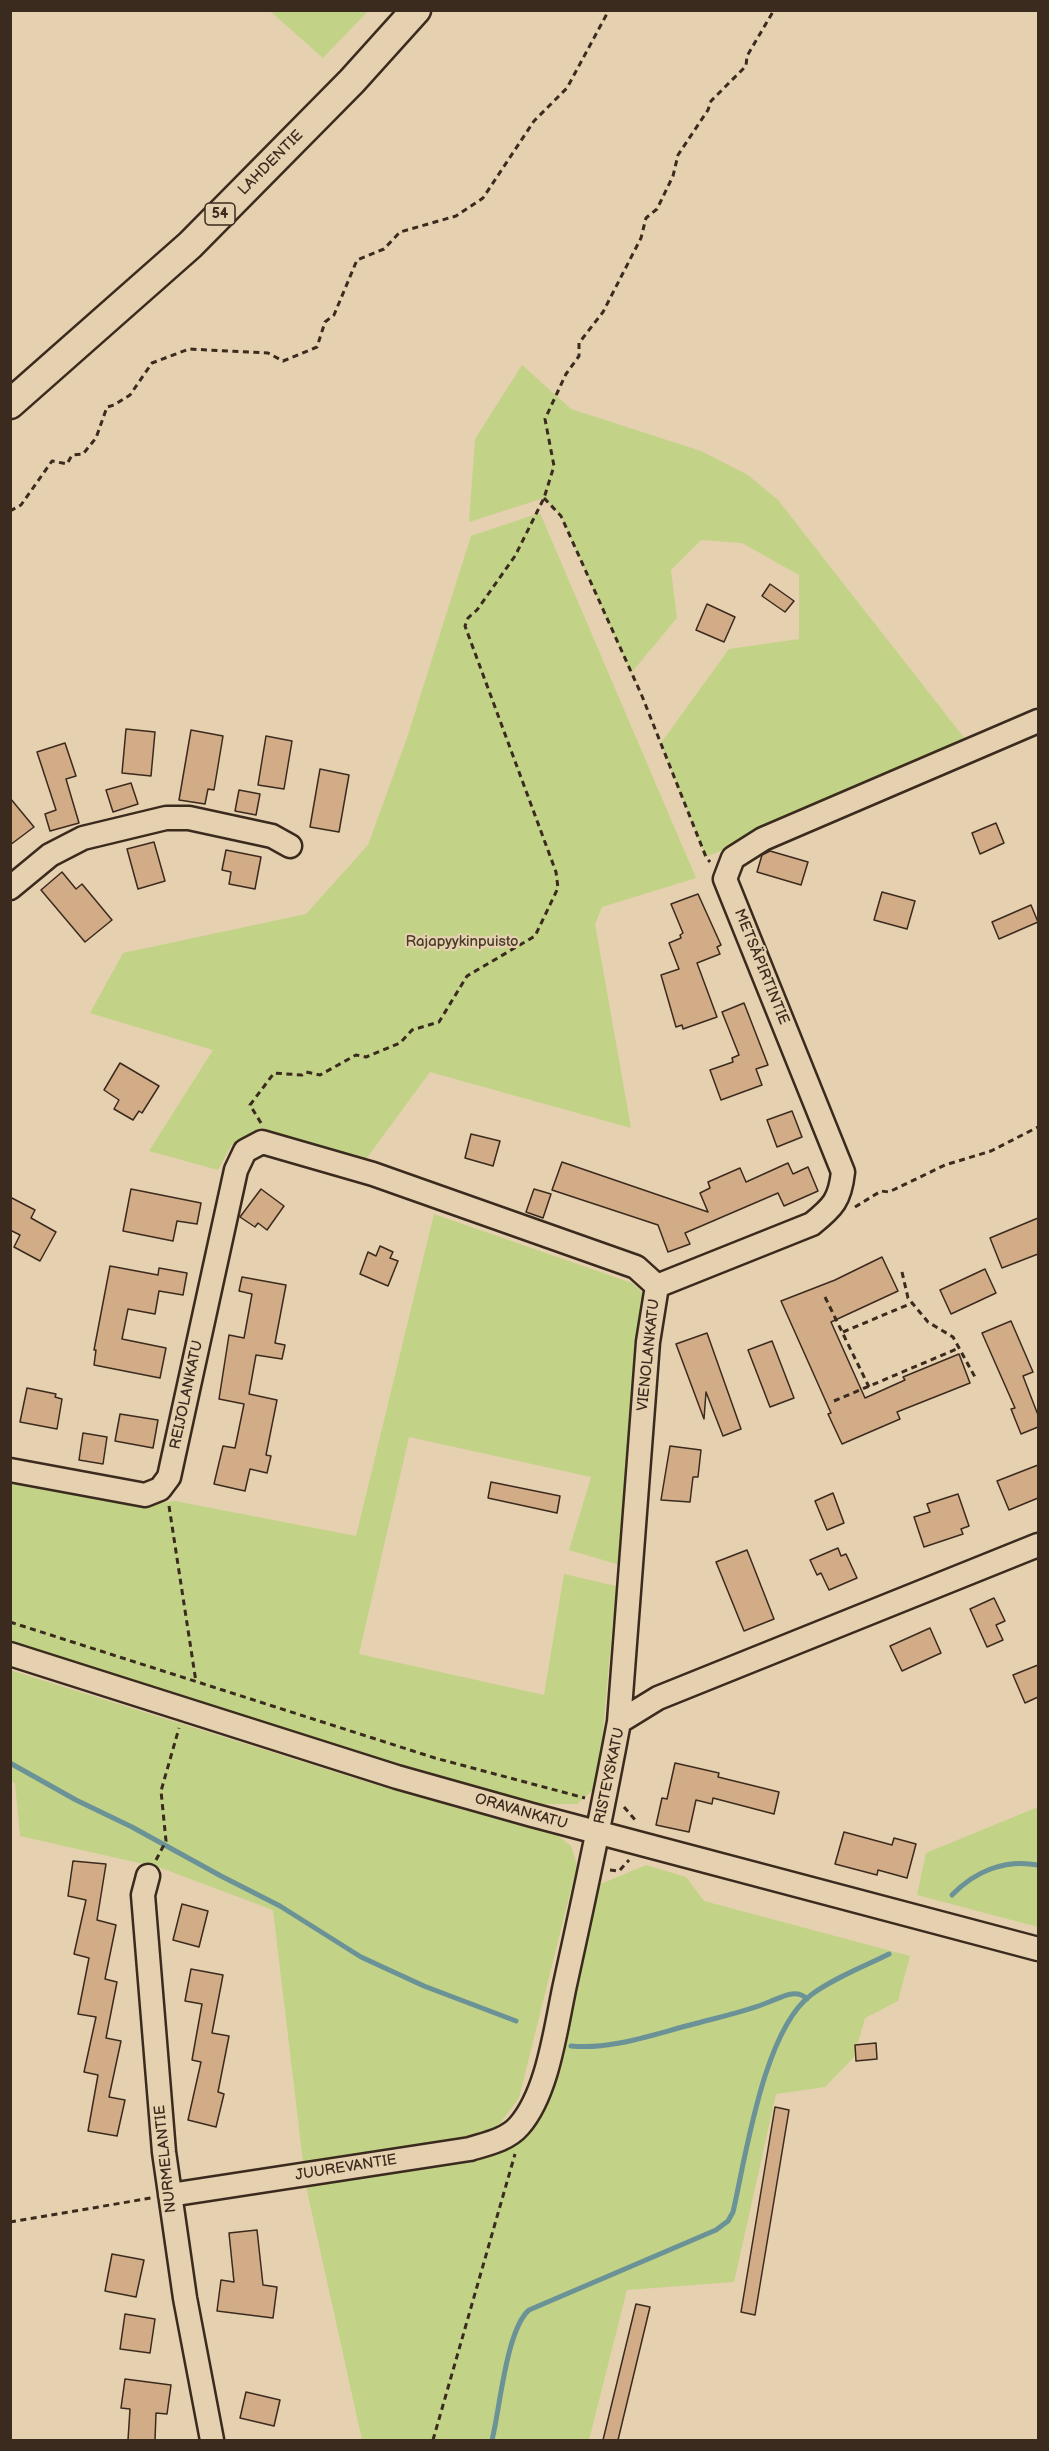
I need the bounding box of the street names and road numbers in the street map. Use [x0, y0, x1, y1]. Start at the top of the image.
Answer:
street label: LAHDENTIE [235, 127, 307, 199]
road number: 54 [205, 203, 235, 225]
street label: METSÄPIRTINTIE [730, 906, 792, 1028]
street label: VIENOLANKATU [634, 1298, 664, 1412]
street label: REIJOLANKATU [167, 1339, 207, 1451]
street label: RISTEYSKATU [591, 1726, 629, 1826]
street label: ORAVANKATU [472, 1790, 570, 1834]
street label: NURMELANTIE [151, 2104, 181, 2214]
street label: JUUREVANTIE [294, 2151, 398, 2185]

